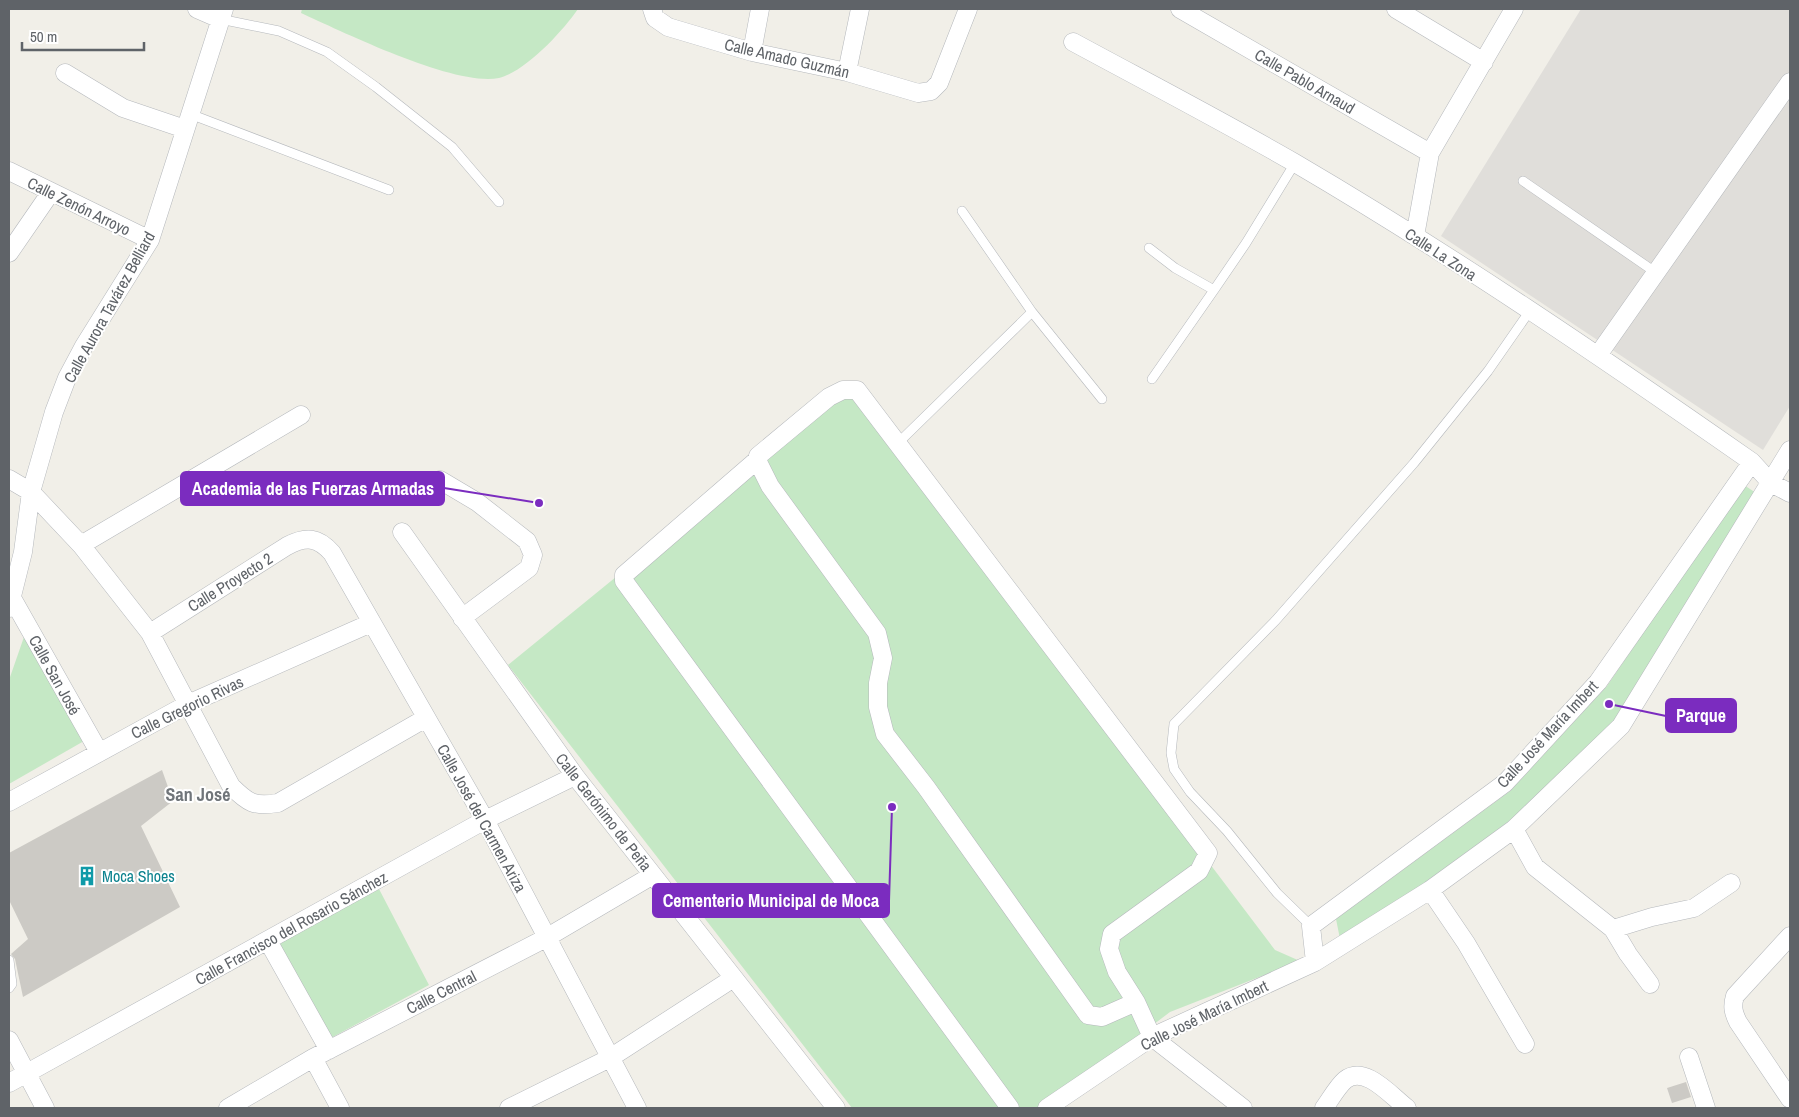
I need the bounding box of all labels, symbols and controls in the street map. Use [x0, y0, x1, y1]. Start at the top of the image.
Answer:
scale bar [22, 20, 145, 52]
text: 50 m [30, 26, 57, 47]
street label: Calle Amado Guzmán [722, 33, 852, 83]
street label: Calle Pablo Arnaud [1251, 43, 1359, 119]
street label: Calle Zenón Arroyo [24, 171, 134, 241]
street label: Calle La Zona [1401, 223, 1482, 286]
street label: Calle Aurora Tavárez Belliard [58, 227, 160, 387]
callout: Academia de las Fuerzas Armadas [181, 472, 444, 505]
text: Academia de las Fuerzas Armadas [192, 476, 434, 501]
street label: Calle Proyecto 2 [183, 547, 277, 617]
street label: Calle San José [24, 631, 86, 719]
street label: Calle Gregorio Rivas [127, 670, 247, 744]
street label: Calle José María Imbert [1491, 675, 1603, 792]
callout: Parque [1666, 699, 1736, 732]
text: Parque [1676, 703, 1726, 728]
street label: Calle José del Carmen Ariza [432, 740, 532, 897]
street label: Calle Gerónimo de Peña [551, 748, 658, 876]
district label: San José [166, 782, 230, 807]
building icon: Moca Shoes [76, 865, 98, 887]
place label: Moca Shoes [102, 865, 175, 887]
street label: Calle Francisco del Rosario Sánchez [191, 866, 391, 990]
callout: Cementerio Municipal de Moca [653, 884, 889, 917]
text: Cementerio Municipal de Moca [663, 888, 880, 913]
street label: Calle Central [402, 965, 480, 1019]
street label: Calle José María Imbert [1137, 974, 1272, 1055]

